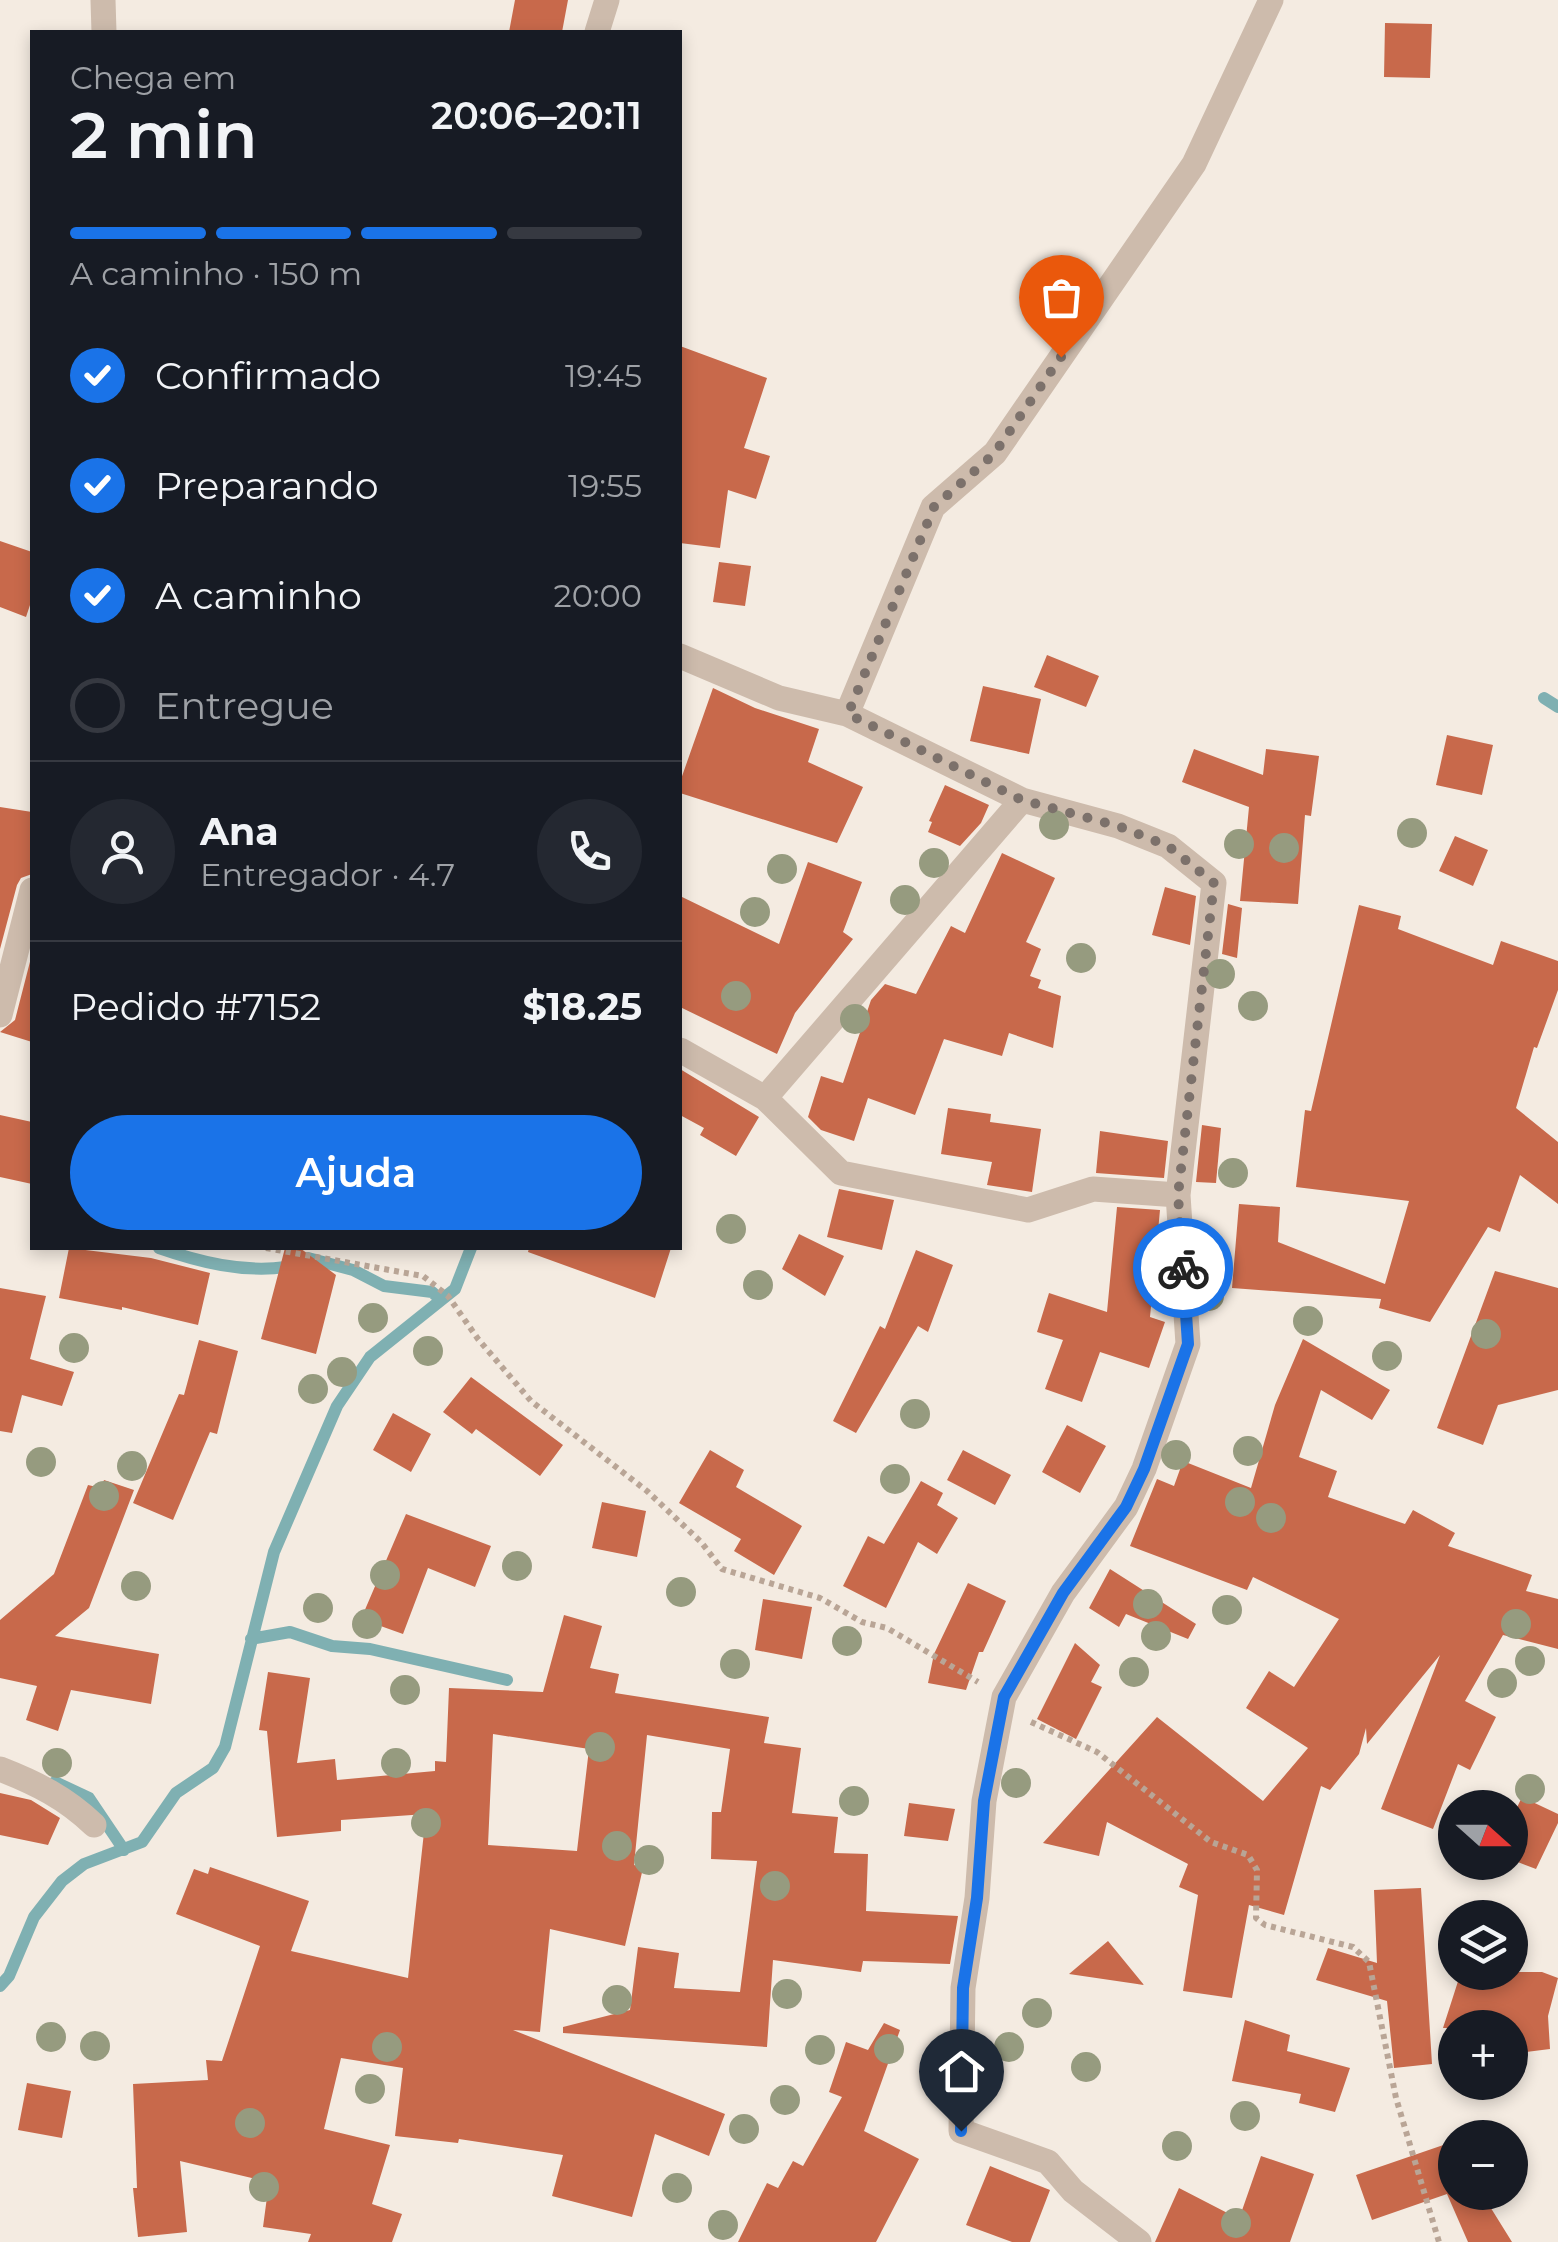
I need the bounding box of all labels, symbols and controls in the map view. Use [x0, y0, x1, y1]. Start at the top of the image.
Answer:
text: Chega em [70, 58, 236, 97]
text: 20:06–20:11 [431, 92, 642, 139]
text: 2 min [70, 95, 258, 174]
text: A caminho · 150 m [70, 254, 362, 293]
pin [1019, 255, 1104, 358]
icon: bag [1034, 270, 1089, 325]
icon: check [70, 348, 125, 403]
text: Confirmado [155, 352, 381, 399]
text: 19:45 [565, 356, 642, 395]
icon: check [70, 458, 125, 513]
text: Preparando [155, 462, 379, 509]
text: 19:55 [568, 466, 642, 505]
icon: check [70, 568, 125, 623]
text: A caminho [155, 572, 362, 619]
text: 20:00 [554, 576, 642, 615]
text: Entregue [155, 682, 334, 729]
button: person [70, 799, 175, 904]
button: phone [537, 799, 642, 904]
text: Ana [200, 808, 279, 855]
text: Entregador · 4.7 [200, 855, 455, 894]
text: Pedido #7152 [70, 983, 321, 1030]
text: $18.25 [522, 983, 642, 1030]
button: Ajuda [70, 1115, 642, 1230]
courier [1133, 1218, 1233, 1318]
icon: bike [1156, 1241, 1211, 1296]
north arrow [1438, 1790, 1528, 1880]
map controls [1438, 1790, 1528, 2210]
button: layers [1438, 1900, 1528, 1990]
button: + [1438, 2010, 1528, 2100]
pin [919, 2029, 1004, 2132]
icon: home [934, 2044, 989, 2099]
button: − [1438, 2120, 1528, 2210]

